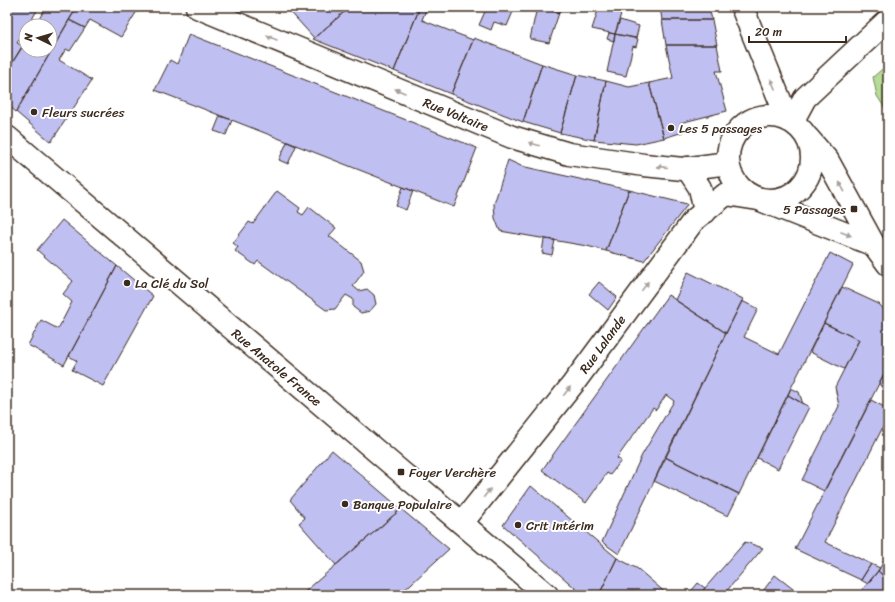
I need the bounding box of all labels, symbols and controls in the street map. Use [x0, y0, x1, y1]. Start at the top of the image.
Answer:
north arrow [18, 18, 58, 58]
scale bar [749, 18, 846, 44]
text: 20 m [755, 21, 782, 43]
text: N [19, 32, 38, 43]
one-way arrow [266, 35, 278, 41]
one-way arrow [770, 77, 776, 89]
one-way arrow [394, 88, 406, 94]
street label: Rue Voltaire [419, 91, 492, 138]
place label: Fleurs sucrées [42, 101, 126, 124]
marker: Fleurs sucrées [29, 107, 39, 117]
place label: Les 5 passages [679, 117, 763, 140]
marker: Les 5 passages [666, 123, 676, 133]
one-way arrow [528, 141, 540, 147]
one-way arrow [656, 163, 668, 170]
one-way arrow [838, 181, 845, 192]
place label: 5 Passages [783, 198, 847, 221]
marker: 5 Passages [849, 204, 859, 214]
one-way arrow [841, 232, 853, 238]
place label: La Clé du Sol [135, 272, 209, 295]
marker: La Clé du Sol [122, 278, 132, 288]
one-way arrow [641, 281, 649, 292]
street label: Rue Lalande [573, 310, 632, 379]
street label: Rue Anatole France [226, 323, 327, 412]
one-way arrow [563, 385, 572, 396]
place label: Foyer Verchère [409, 461, 496, 484]
marker: Foyer Verchère [396, 467, 406, 477]
one-way arrow [482, 487, 491, 498]
place label: Banque Populaire [353, 493, 452, 516]
marker: Banque Populaire [340, 499, 350, 509]
place label: Crit intérim [526, 514, 594, 537]
marker: Crit intérim [513, 520, 523, 530]

